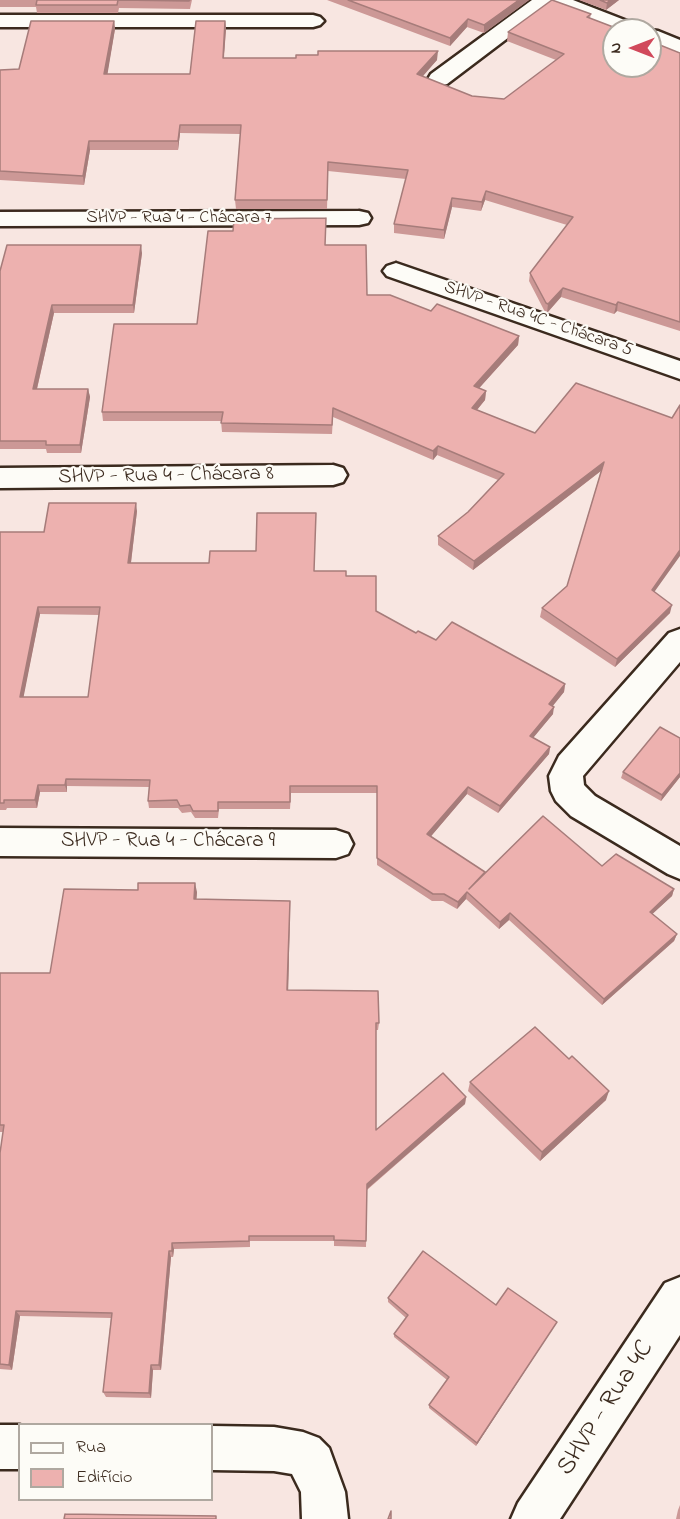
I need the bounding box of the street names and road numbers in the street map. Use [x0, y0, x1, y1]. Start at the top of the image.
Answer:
street label: SHVP - Rua 4 - Chácara 7 [86, 208, 272, 230]
street label: SHVP - Rua 4C - Chácara 5 [441, 277, 635, 363]
street label: SHVP - Rua 4 - Chácara 8 [58, 463, 274, 491]
street label: SHVP - Rua 4 - Chácara 9 [61, 830, 275, 856]
street label: SHVP - Rua 4C [552, 1336, 662, 1482]

